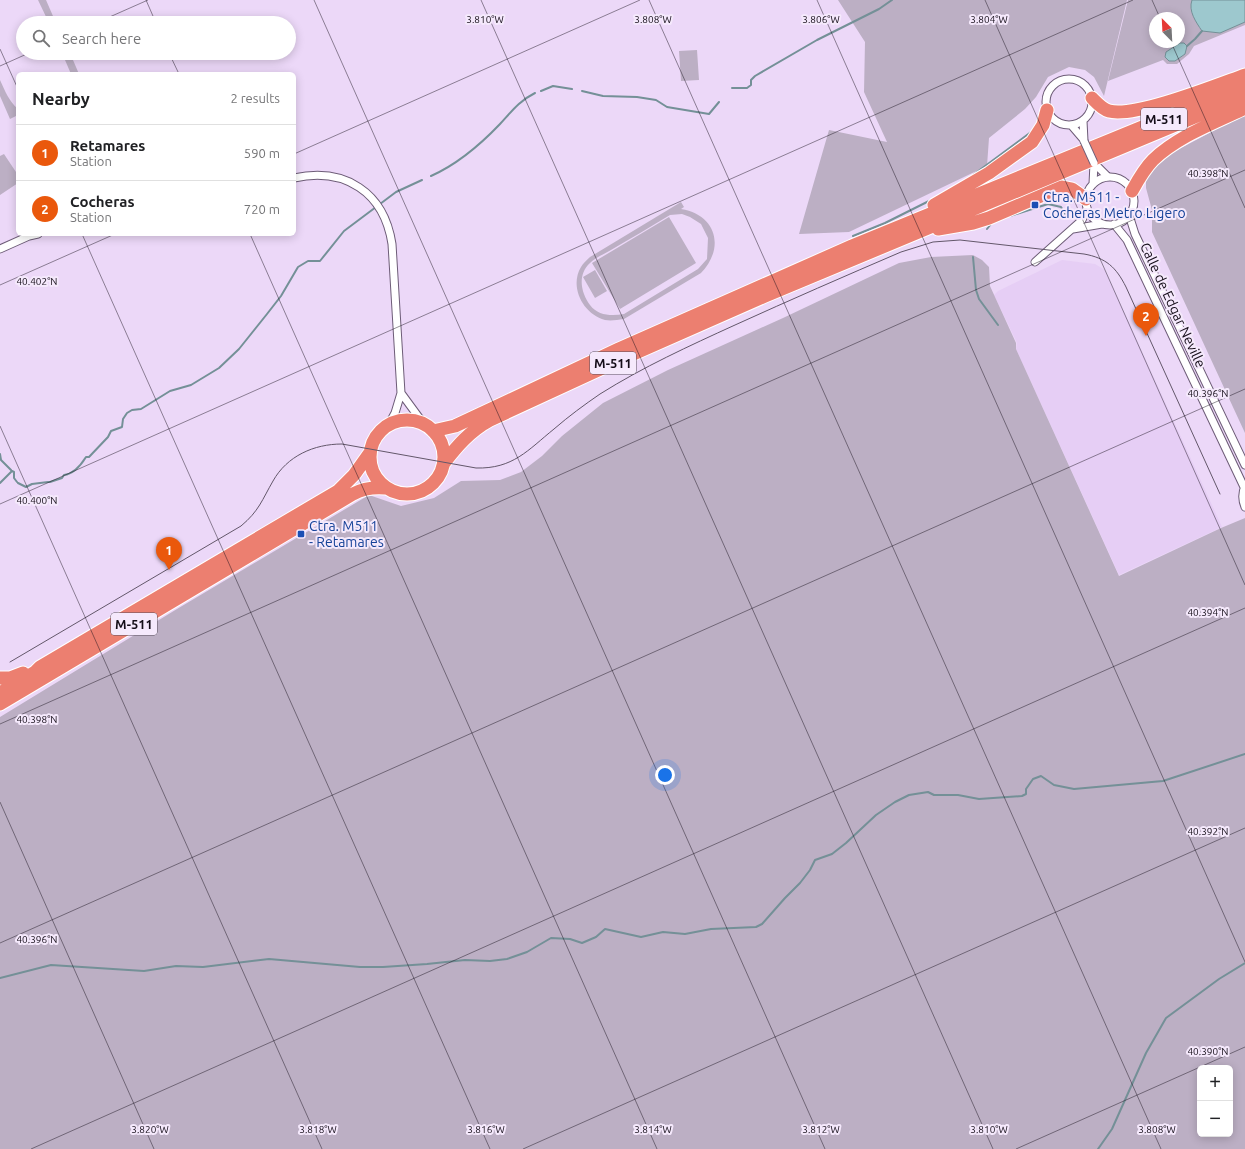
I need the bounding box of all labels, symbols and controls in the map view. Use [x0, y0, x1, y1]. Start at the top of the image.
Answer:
north arrow [1149, 12, 1185, 48]
text: 3.810°W [466, 14, 504, 25]
text: 3.808°W [634, 14, 672, 25]
text: 3.806°W [802, 14, 840, 25]
text: 3.804°W [970, 14, 1008, 25]
search box [16, 16, 296, 60]
icon: search [30, 27, 52, 49]
text: Search here [62, 30, 141, 47]
text: Nearby [32, 89, 90, 108]
text: 2 results [230, 91, 280, 105]
road number: M-511 [1141, 108, 1187, 130]
text: Retamares [70, 137, 145, 154]
text: 1 [41, 146, 49, 160]
text: 590 m [244, 146, 280, 160]
text: Station [70, 154, 112, 168]
text: 40.398°N [1187, 168, 1229, 179]
place label: Ctra. M511 - Cocheras Metro Ligero [1043, 189, 1186, 221]
text: Cocheras [70, 193, 135, 210]
marker: Ctra. M511 - Cocheras Metro Ligero [1030, 200, 1040, 210]
text: 2 [41, 202, 49, 216]
text: 720 m [244, 202, 280, 216]
text: Station [70, 210, 112, 224]
street label: Calle de Edgar Neville [1137, 240, 1209, 370]
text: 40.402°N [16, 276, 58, 287]
pin: 2 [1133, 303, 1159, 336]
road number: M-511 [590, 352, 636, 374]
text: 40.396°N [1187, 388, 1229, 399]
text: 40.400°N [16, 495, 58, 506]
place label: Ctra. M511 - Retamares [309, 518, 384, 550]
marker: Ctra. M511 - Retamares [296, 529, 306, 539]
pin: 1 [156, 537, 182, 570]
text: 40.394°N [1187, 607, 1229, 618]
road number: M-511 [111, 613, 157, 635]
text: 40.398°N [16, 714, 58, 725]
your location [655, 765, 675, 785]
text: 40.392°N [1187, 826, 1229, 837]
text: 40.396°N [16, 934, 58, 945]
text: 40.390°N [1187, 1046, 1229, 1057]
map controls [1197, 1065, 1233, 1137]
button: + [1197, 1065, 1233, 1101]
button: − [1197, 1101, 1233, 1137]
text: 3.820°W [131, 1124, 169, 1135]
text: 3.818°W [299, 1124, 337, 1135]
text: 3.816°W [467, 1124, 505, 1135]
text: 3.814°W [634, 1124, 672, 1135]
text: 3.812°W [802, 1124, 840, 1135]
text: 3.810°W [970, 1124, 1008, 1135]
text: 3.808°W [1138, 1124, 1176, 1135]

